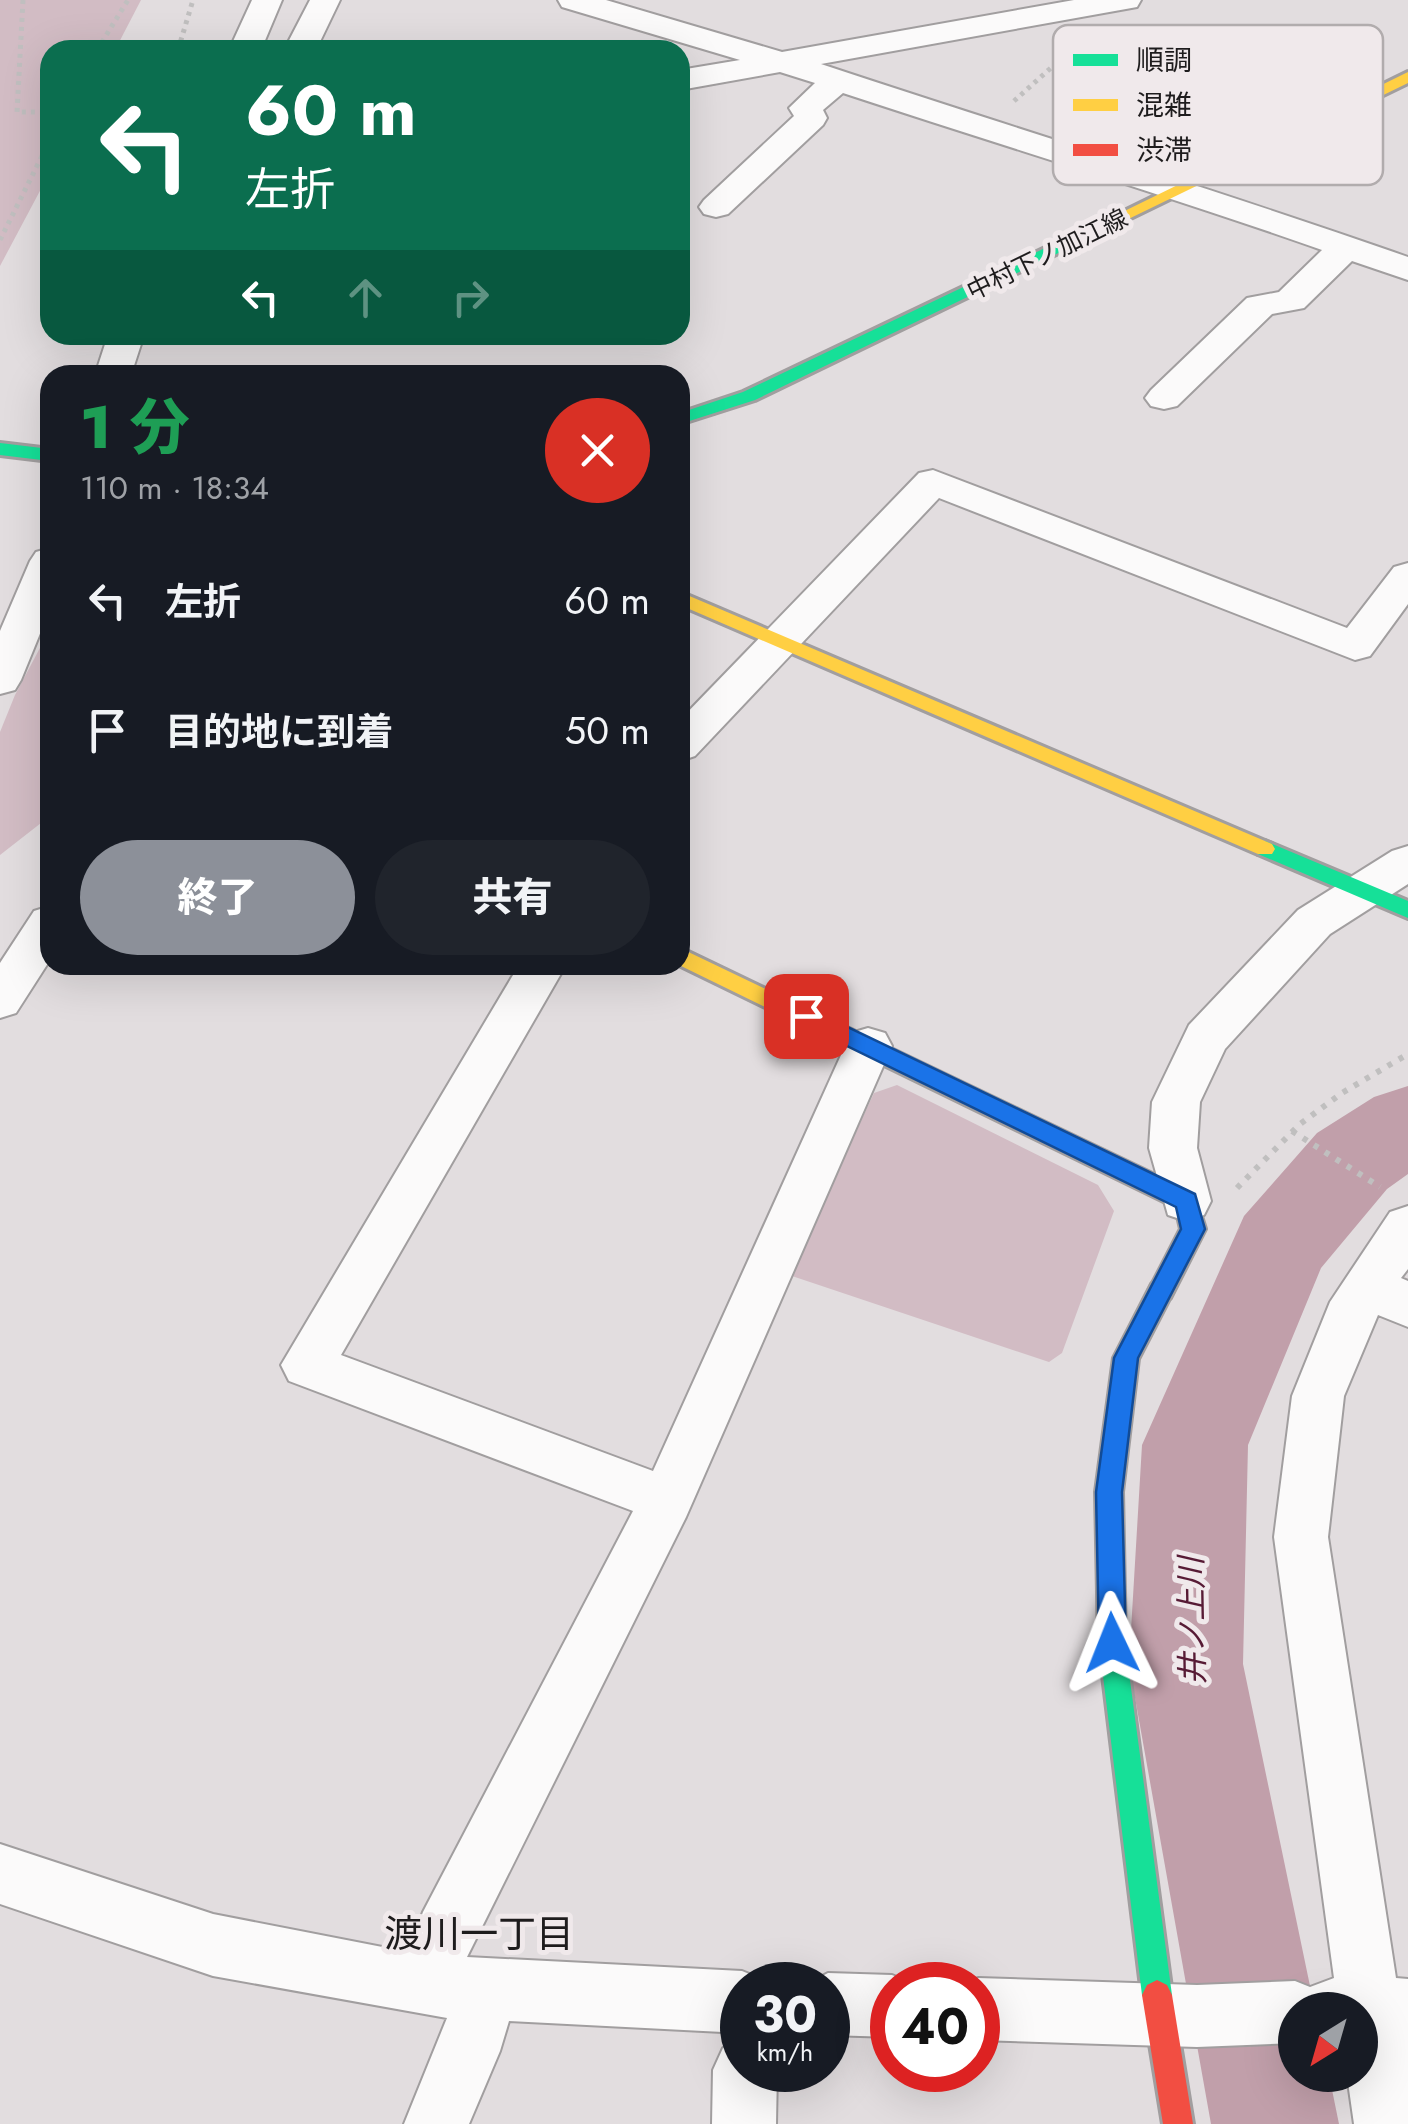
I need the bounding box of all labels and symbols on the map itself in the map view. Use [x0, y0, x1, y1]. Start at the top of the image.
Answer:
legend [1053, 25, 1383, 185]
text: 順調 [1136, 40, 1192, 81]
text: 混雑 [1136, 85, 1192, 126]
text: 渋滞 [1136, 130, 1192, 171]
street label: 中村下ノ加江線 [960, 199, 1134, 309]
pin [764, 974, 849, 1059]
water label: 井ノ上川 [1168, 1554, 1216, 1685]
position arrow [1060, 1591, 1164, 1695]
district label: 渡川一丁目 [384, 1906, 574, 1961]
speed limit sign: 40 [870, 1962, 1000, 2092]
north arrow [1278, 1992, 1378, 2092]

